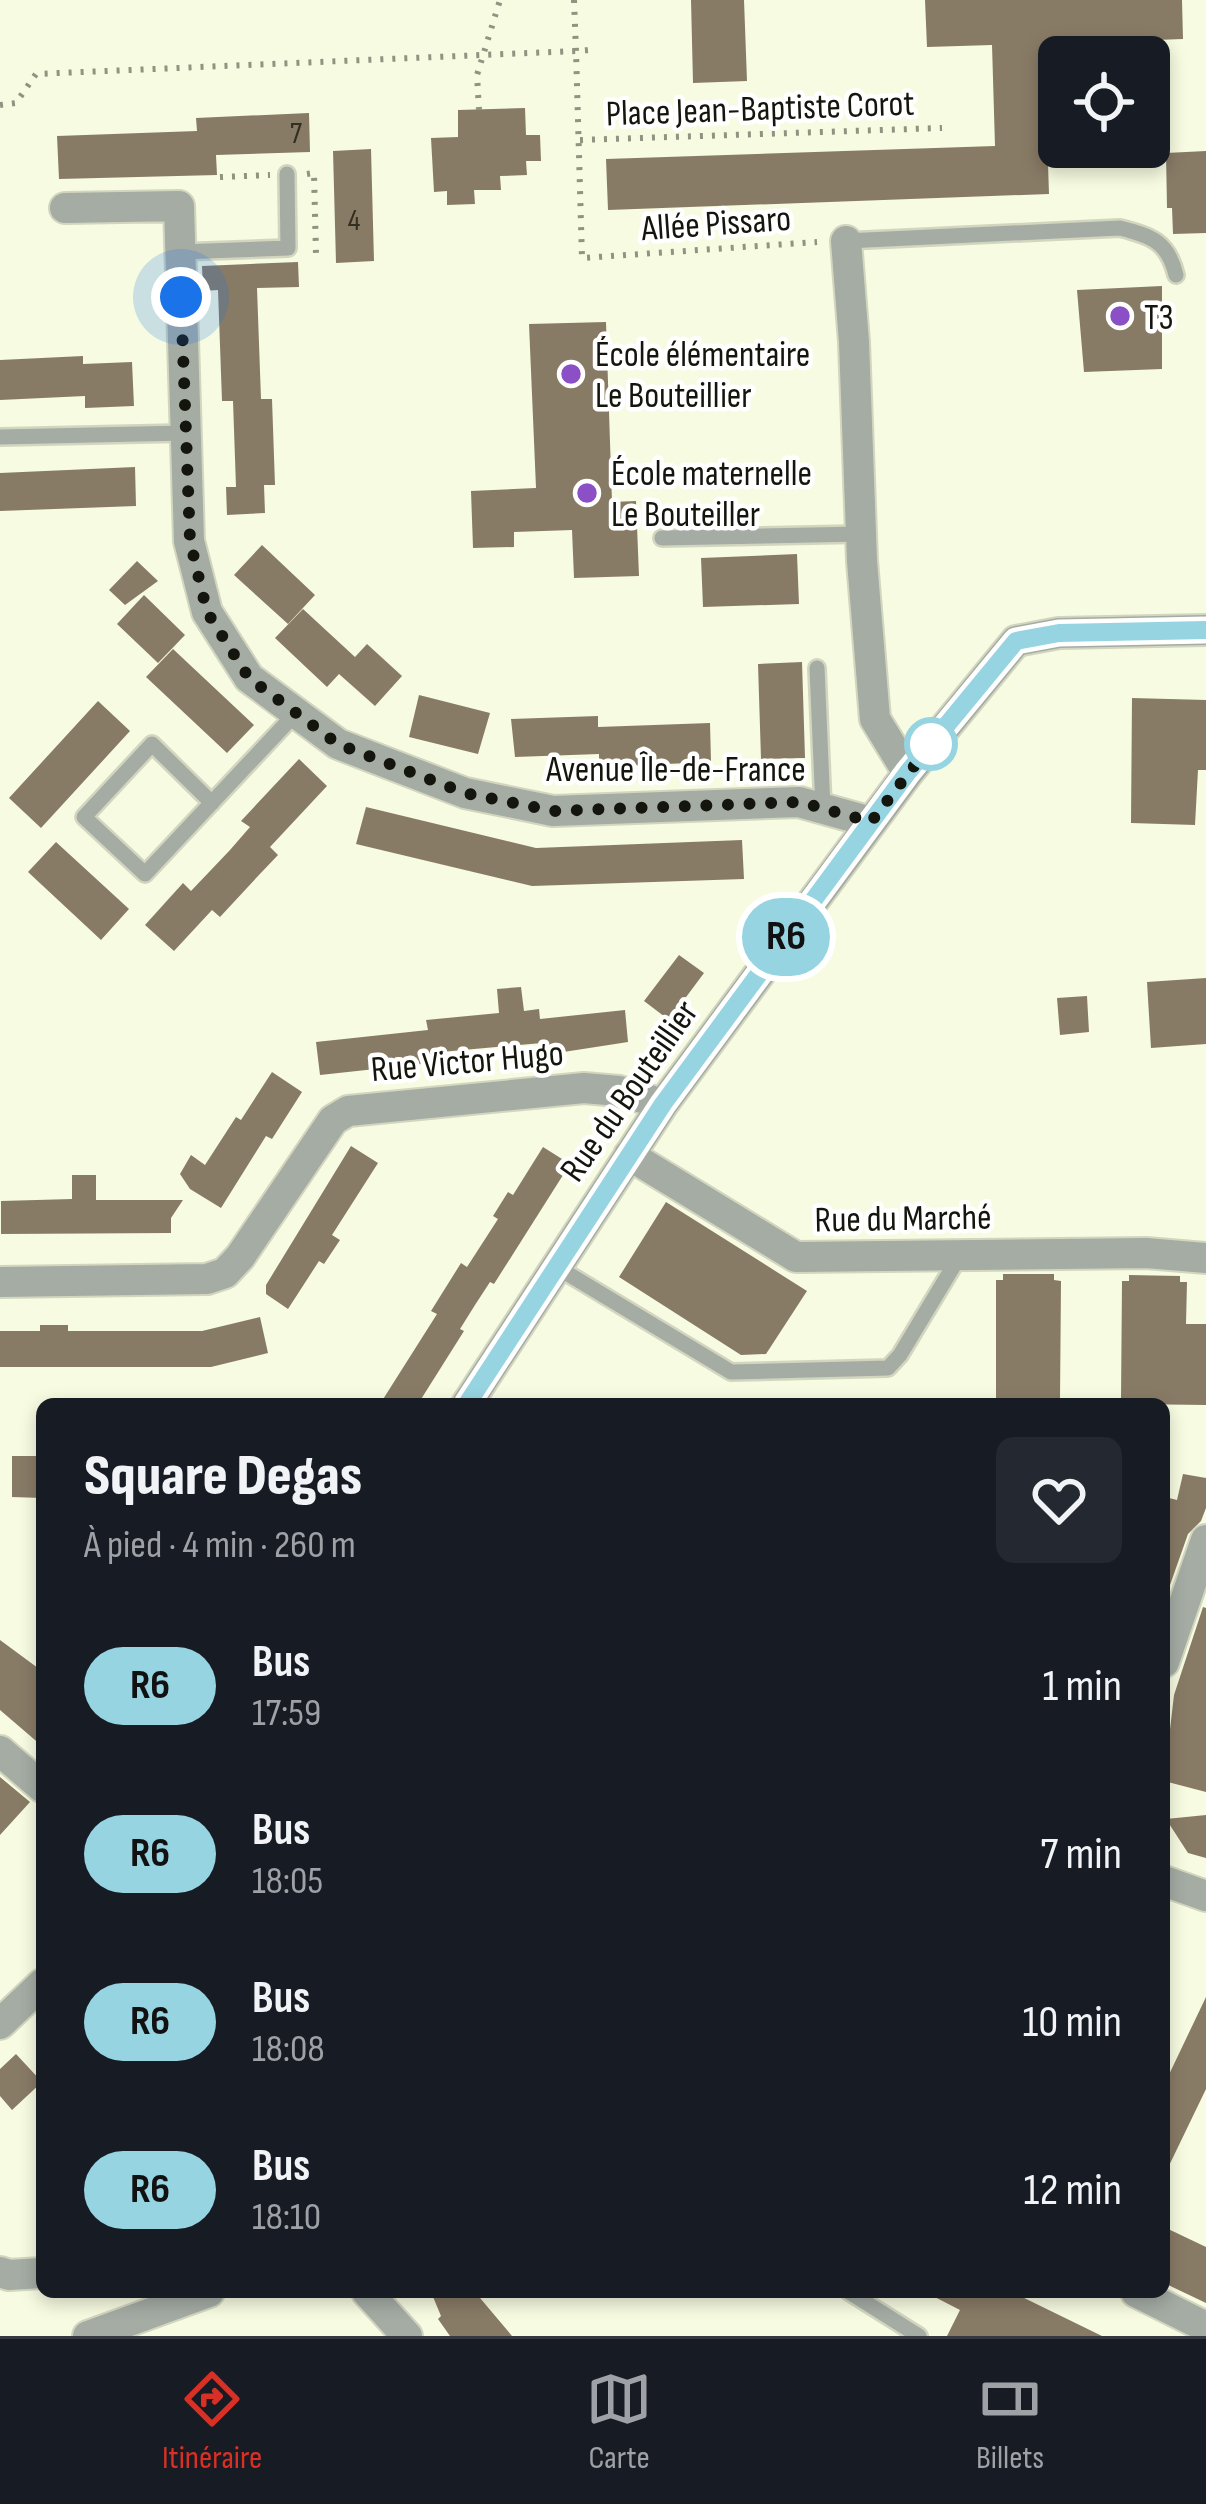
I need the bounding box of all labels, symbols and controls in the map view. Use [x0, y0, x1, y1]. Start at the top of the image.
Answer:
map controls [1038, 36, 1170, 168]
button: locate [1038, 36, 1170, 168]
street label: Place Jean-Baptiste Corot [605, 83, 915, 136]
house number: 7 [290, 116, 302, 152]
street label: Allée Pissaro [639, 198, 792, 251]
house number: 4 [348, 203, 360, 239]
your location [151, 267, 211, 327]
place label: T3 [1144, 297, 1174, 340]
marker: T3 [1107, 303, 1133, 329]
place label: École élémentaire Le Bouteillier [595, 334, 810, 418]
marker: École élémentaire Le Bouteillier [558, 361, 584, 387]
place label: École maternelle Le Bouteiller [611, 453, 812, 537]
marker: École maternelle Le Bouteiller [574, 480, 600, 506]
unlabelled marker [906, 719, 956, 769]
street label: Avenue Île-de-France [545, 749, 806, 792]
line badge: R6 [732, 898, 840, 976]
text: R6 [766, 911, 806, 962]
street label: Rue du Bouteillier [552, 993, 708, 1190]
street label: Rue Victor Hugo [369, 1033, 565, 1092]
street label: Rue du Marché [814, 1196, 992, 1243]
button: heart [996, 1437, 1122, 1563]
text: Square Degas [84, 1443, 362, 1511]
text: À pied · 4 min · 260 m [84, 1522, 356, 1569]
text: Bus [252, 1635, 310, 1690]
text: 1 min [1043, 1659, 1122, 1714]
text: R6 [130, 1660, 170, 1711]
text: 17:59 [252, 1690, 321, 1737]
text: Bus [252, 1803, 310, 1858]
text: 7 min [1040, 1827, 1122, 1882]
text: R6 [130, 1828, 170, 1879]
text: 18:05 [252, 1858, 323, 1905]
text: Bus [252, 1971, 310, 2026]
text: 10 min [1023, 1995, 1122, 2050]
text: R6 [130, 1996, 170, 2047]
text: 18:08 [252, 2026, 325, 2073]
text: Bus [252, 2139, 310, 2194]
text: 12 min [1024, 2163, 1122, 2218]
text: R6 [130, 2164, 170, 2215]
text: 18:10 [252, 2194, 321, 2241]
tab: Itinéraire [162, 2366, 262, 2478]
tab: Carte [586, 2366, 652, 2478]
tab: Billets [976, 2366, 1044, 2478]

